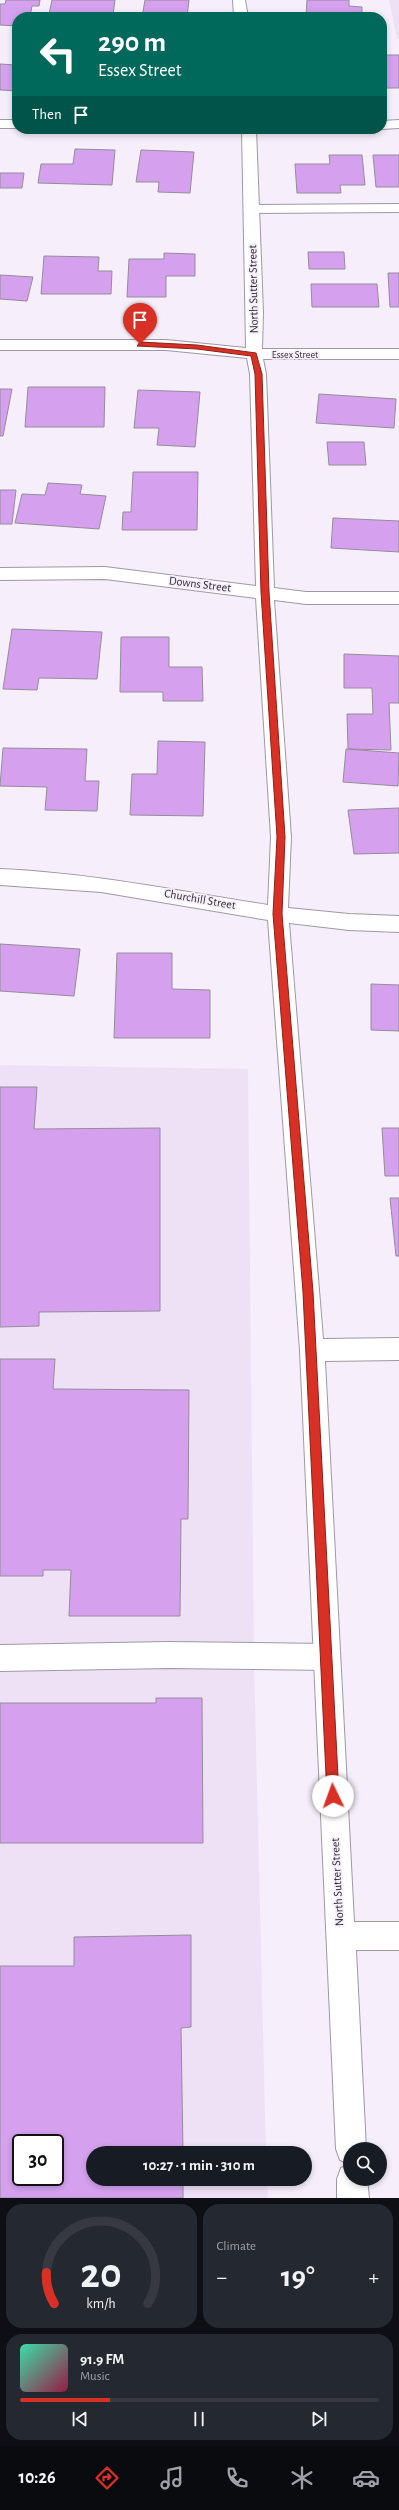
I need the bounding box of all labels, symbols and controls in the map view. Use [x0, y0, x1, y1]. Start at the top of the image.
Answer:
icon: left [32, 28, 84, 80]
text: 290 m [98, 29, 166, 57]
text: Essex Street [98, 62, 181, 80]
icon: arrive [70, 104, 92, 126]
text: Then [32, 107, 62, 122]
street label: North Sutter Street [246, 244, 260, 333]
pin [123, 303, 157, 344]
icon: arrive [129, 309, 151, 331]
street label: Essex Street [272, 350, 319, 360]
street label: Downs Street [168, 574, 232, 594]
street label: Churchill Street [163, 887, 237, 911]
position arrow [312, 1775, 354, 1817]
street label: North Sutter Street [329, 1837, 345, 1927]
speed limit sign: 30 [12, 2134, 64, 2186]
map controls [343, 2142, 387, 2186]
button: search [343, 2142, 387, 2186]
text: 10:27 · 1 min · 310 m [143, 2158, 255, 2173]
text: Climate [217, 2240, 256, 2253]
text: 20 [81, 2254, 122, 2295]
text: 19° [281, 2262, 315, 2292]
text: − [217, 2266, 227, 2288]
text: + [368, 2266, 379, 2288]
text: km/h [87, 2297, 116, 2311]
text: 91.9 FM [80, 2352, 124, 2367]
text: Music [80, 2370, 110, 2383]
icon: previous [69, 2408, 91, 2430]
icon: pause [188, 2408, 210, 2430]
icon: next [308, 2408, 330, 2430]
icon: directions [93, 2464, 121, 2492]
icon: music [158, 2464, 186, 2492]
icon: phone [223, 2464, 251, 2492]
icon: climate [288, 2464, 316, 2492]
icon: car [352, 2464, 380, 2492]
text: 10:26 [18, 2469, 56, 2487]

